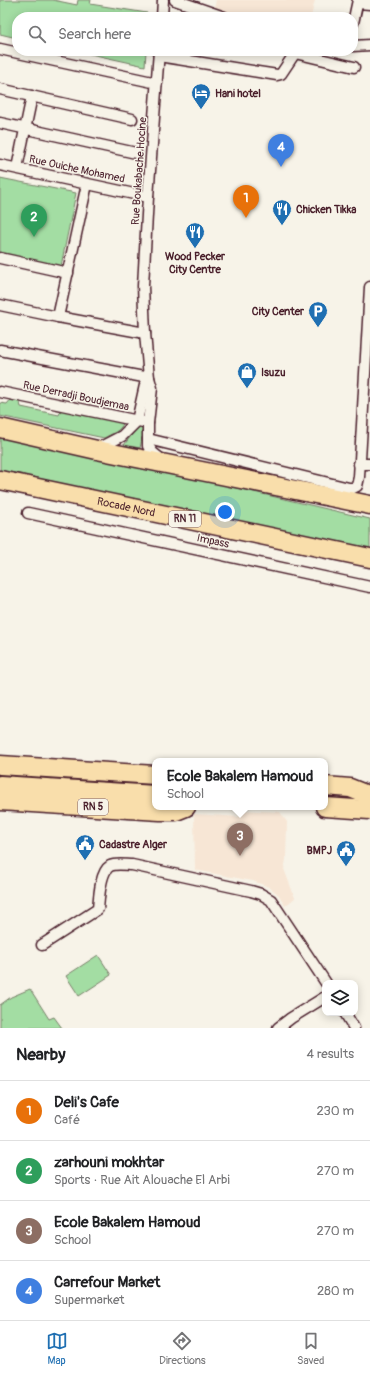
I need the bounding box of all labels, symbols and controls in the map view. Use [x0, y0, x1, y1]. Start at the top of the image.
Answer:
search box [12, 12, 358, 56]
icon: search [26, 23, 48, 45]
text: Search here [58, 25, 131, 44]
hotel icon: Hani hotel [190, 82, 212, 110]
place label: Hani hotel [215, 87, 261, 100]
street label: Rue Boukabache Hocine [129, 116, 149, 225]
pin: 4 [268, 134, 294, 167]
street label: Rue Ouiche Mohamed [28, 153, 126, 185]
pin: 1 [233, 185, 259, 218]
restaurant icon: Chicken Tikka [271, 198, 293, 226]
place label: Chicken Tikka [296, 203, 356, 216]
pin: 2 [21, 204, 47, 237]
restaurant icon: Wood Pecker City Centre [184, 221, 206, 249]
place label: Wood Pecker City Centre [165, 250, 226, 276]
parking icon: City Center [307, 300, 329, 328]
place label: City Center [252, 305, 305, 318]
shop icon: Isuzu [236, 361, 258, 389]
place label: Isuzu [261, 366, 286, 379]
street label: Rue Derradji Boudjemaa [22, 378, 130, 414]
street label: Rocade Nord [96, 494, 156, 519]
your location [215, 502, 235, 522]
road number: RN 11 [169, 511, 201, 527]
street label: Impass [196, 531, 231, 551]
popup [152, 758, 328, 810]
text: Ecole Bakalem Hamoud [167, 767, 313, 786]
text: School [167, 786, 204, 802]
road number: RN 5 [78, 799, 108, 815]
pin: 3 [227, 823, 253, 856]
public building icon: Cadastre Alger [74, 833, 96, 861]
place label: Cadastre Alger [99, 838, 168, 851]
public building icon: BMPJ [335, 839, 357, 867]
place label: BMPJ [307, 844, 333, 857]
map controls [322, 980, 358, 1016]
button: layers [322, 980, 358, 1016]
text: Nearby [16, 1044, 65, 1065]
text: 4 results [307, 1046, 354, 1062]
text: Deli's Cafe [54, 1093, 119, 1112]
text: 1 [26, 1103, 32, 1119]
text: 230 m [317, 1103, 354, 1119]
text: Café [54, 1112, 80, 1128]
text: zarhouni mokhtar [54, 1153, 164, 1172]
text: 2 [25, 1163, 33, 1179]
text: 270 m [317, 1163, 354, 1179]
text: Sports · Rue Ait Alouache El Arbi [54, 1172, 230, 1188]
text: Ecole Bakalem Hamoud [54, 1213, 201, 1232]
text: 3 [25, 1223, 33, 1239]
text: 270 m [317, 1223, 354, 1239]
text: School [54, 1232, 91, 1248]
text: Carrefour Market [54, 1273, 160, 1292]
text: 4 [25, 1283, 33, 1299]
text: 280 m [317, 1283, 354, 1299]
text: Supermarket [54, 1292, 125, 1308]
tab: Map [46, 1330, 68, 1367]
tab: Directions [159, 1330, 206, 1367]
tab: Saved [297, 1330, 324, 1367]

